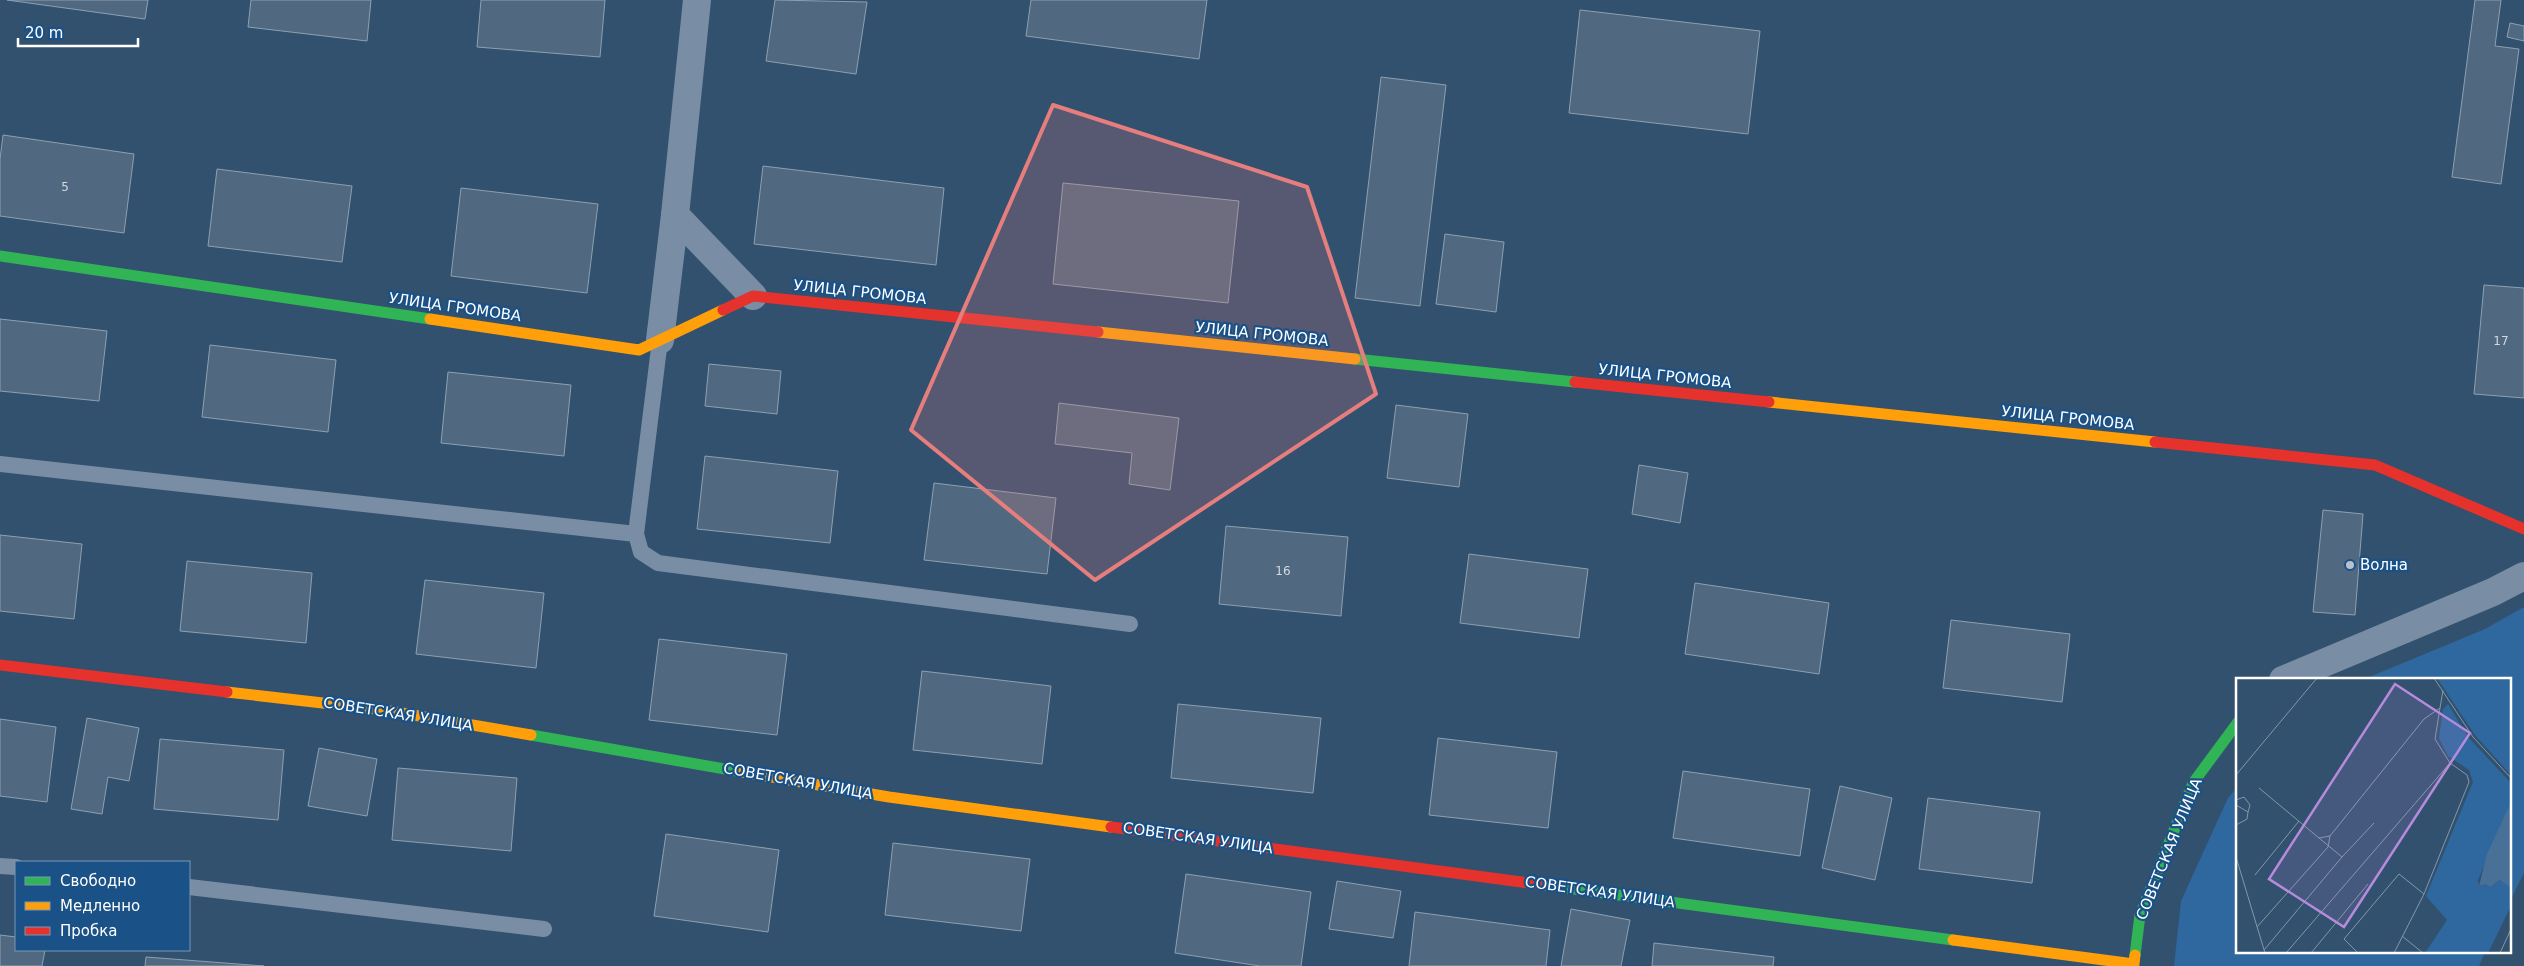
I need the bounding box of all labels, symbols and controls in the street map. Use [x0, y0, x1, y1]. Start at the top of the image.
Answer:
scale bar [18, 15, 138, 47]
text: 20 m [25, 24, 63, 42]
house number: 5 [61, 180, 69, 194]
street label: УЛИЦА ГРОМОВА [793, 276, 928, 308]
street label: УЛИЦА ГРОМОВА [388, 289, 523, 325]
street label: УЛИЦА ГРОМОВА [1195, 318, 1330, 350]
house number: 17 [2493, 334, 2509, 348]
street label: УЛИЦА ГРОМОВА [1598, 360, 1733, 392]
street label: УЛИЦА ГРОМОВА [2001, 402, 2136, 434]
place label: Волна [2360, 556, 2408, 574]
marker: Волна [2344, 559, 2356, 571]
house number: 16 [1275, 564, 1291, 578]
inset map [2236, 678, 2512, 954]
street label: СОВЕТСКАЯ УЛИЦА [322, 693, 475, 735]
street label: СОВЕТСКАЯ УЛИЦА [722, 759, 875, 803]
street label: СОВЕТСКАЯ УЛИЦА [2132, 775, 2206, 923]
street label: СОВЕТСКАЯ УЛИЦА [1122, 819, 1275, 858]
legend [15, 861, 190, 951]
text: Свободно [60, 872, 136, 890]
street label: СОВЕТСКАЯ УЛИЦА [1524, 873, 1677, 912]
text: Медленно [60, 897, 140, 915]
text: Пробка [60, 922, 117, 940]

